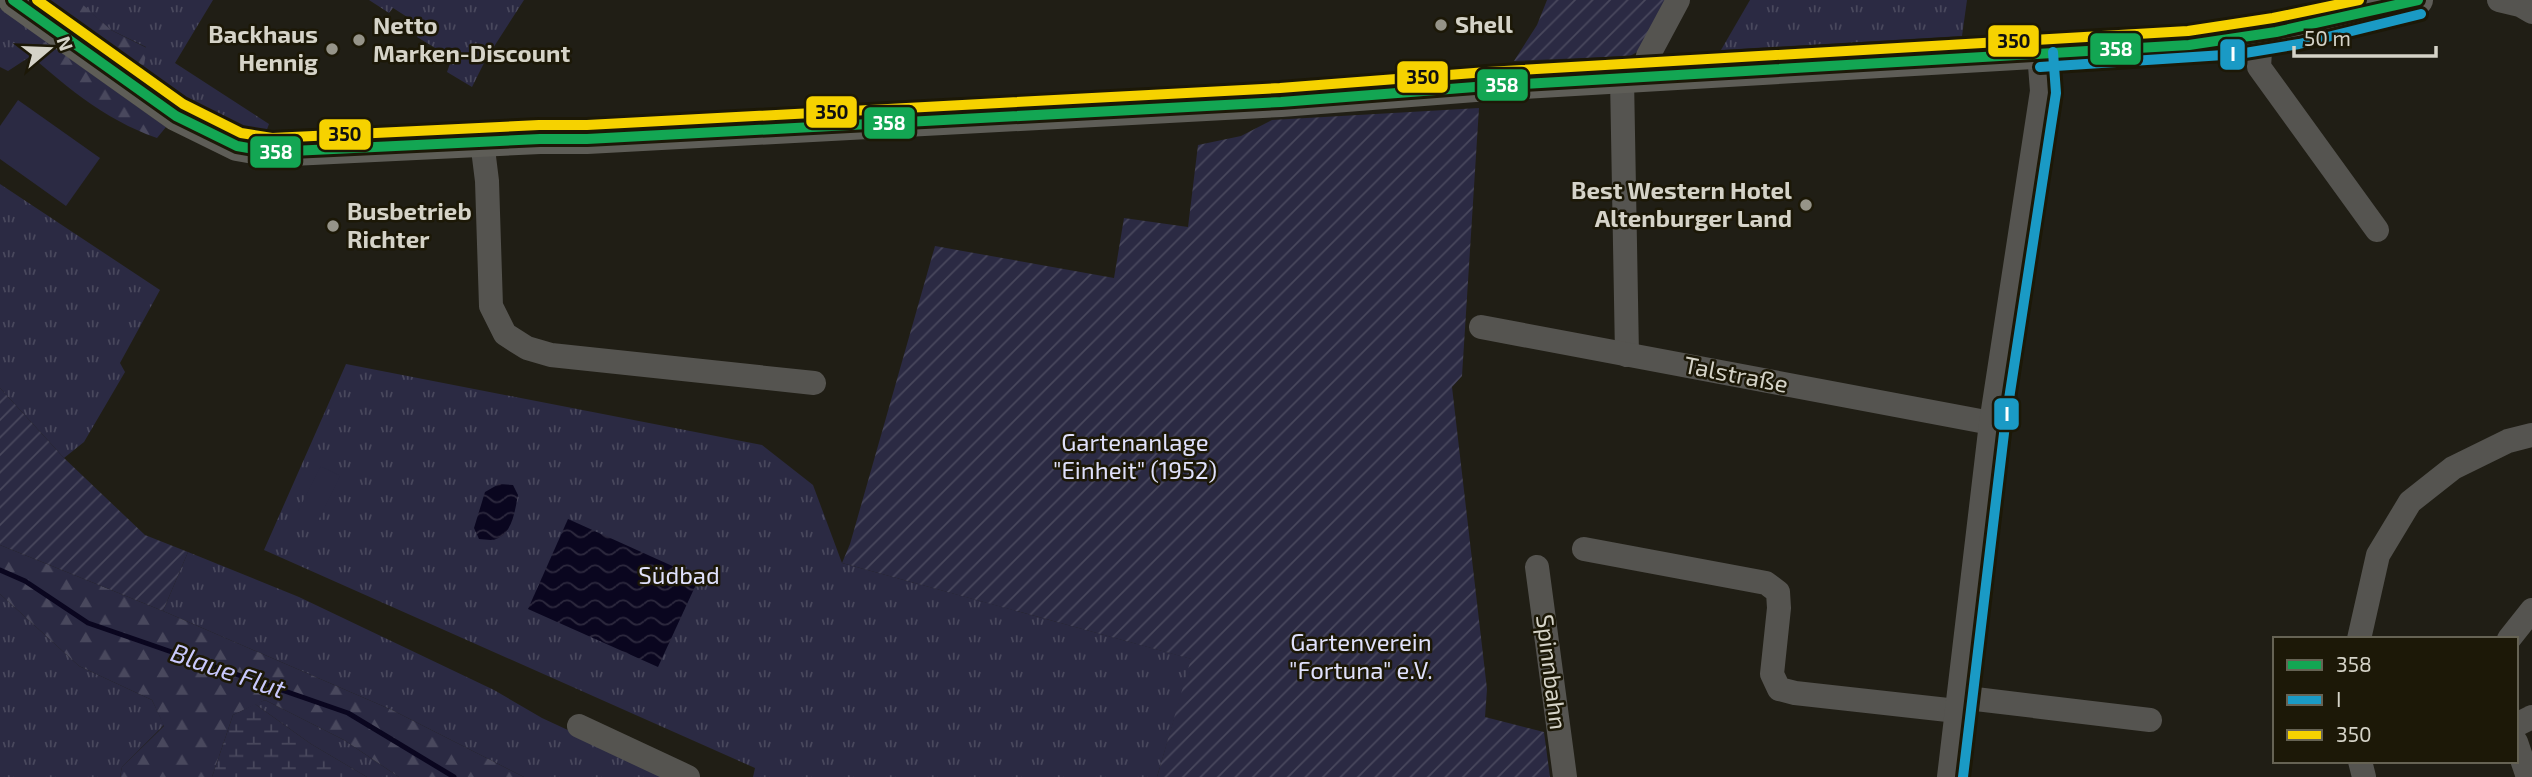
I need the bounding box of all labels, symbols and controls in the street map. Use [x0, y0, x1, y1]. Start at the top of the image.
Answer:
place label: Shell [1455, 9, 1513, 38]
place label: Netto Marken-Discount [373, 10, 570, 67]
north arrow [14, 14, 84, 84]
scale bar [2294, 14, 2436, 58]
marker: Shell [1433, 17, 1449, 33]
place label: Backhaus Hennig [208, 19, 318, 76]
line badge: 350 [1987, 24, 2040, 58]
text: 50 m [2304, 25, 2351, 50]
text: 350 [1997, 29, 2031, 52]
marker: Netto Marken-Discount [351, 32, 367, 48]
line badge: 358 [2089, 32, 2142, 66]
text: N [52, 33, 79, 54]
text: 358 [2099, 37, 2133, 60]
line badge: I [2219, 38, 2246, 71]
marker: Backhaus Hennig [324, 41, 340, 57]
text: I [2230, 42, 2236, 65]
line badge: 350 [1396, 60, 1449, 94]
text: 350 [1406, 65, 1440, 88]
line badge: 358 [1476, 68, 1529, 102]
text: 358 [1485, 73, 1519, 96]
line badge: 350 [805, 95, 858, 129]
text: 350 [815, 100, 849, 123]
line badge: 358 [863, 106, 916, 140]
text: 358 [872, 111, 906, 134]
line badge: 350 [318, 118, 372, 151]
text: 350 [328, 122, 362, 145]
line badge: 358 [249, 135, 302, 169]
text: 358 [259, 140, 293, 163]
place label: Best Western Hotel Altenburger Land [1571, 175, 1792, 232]
place label: Busbetrieb Richter [347, 196, 472, 253]
marker: Best Western Hotel Altenburger Land [1798, 197, 1814, 213]
marker: Busbetrieb Richter [325, 218, 341, 234]
street label: Talstraße [1682, 349, 1791, 398]
line badge: I [1993, 397, 2020, 431]
text: I [2004, 402, 2010, 425]
park label: Gartenanlage "Einheit" (1952) [1053, 427, 1217, 484]
park label: Südbad [638, 560, 720, 589]
street label: Spinnbahn [1531, 612, 1574, 731]
park label: Gartenverein "Fortuna" e.V. [1289, 627, 1433, 684]
water label: Blaue Flut [167, 636, 290, 704]
legend [2273, 637, 2518, 763]
text: 358 [2336, 651, 2372, 676]
text: I [2336, 686, 2342, 711]
text: 350 [2336, 721, 2372, 746]

